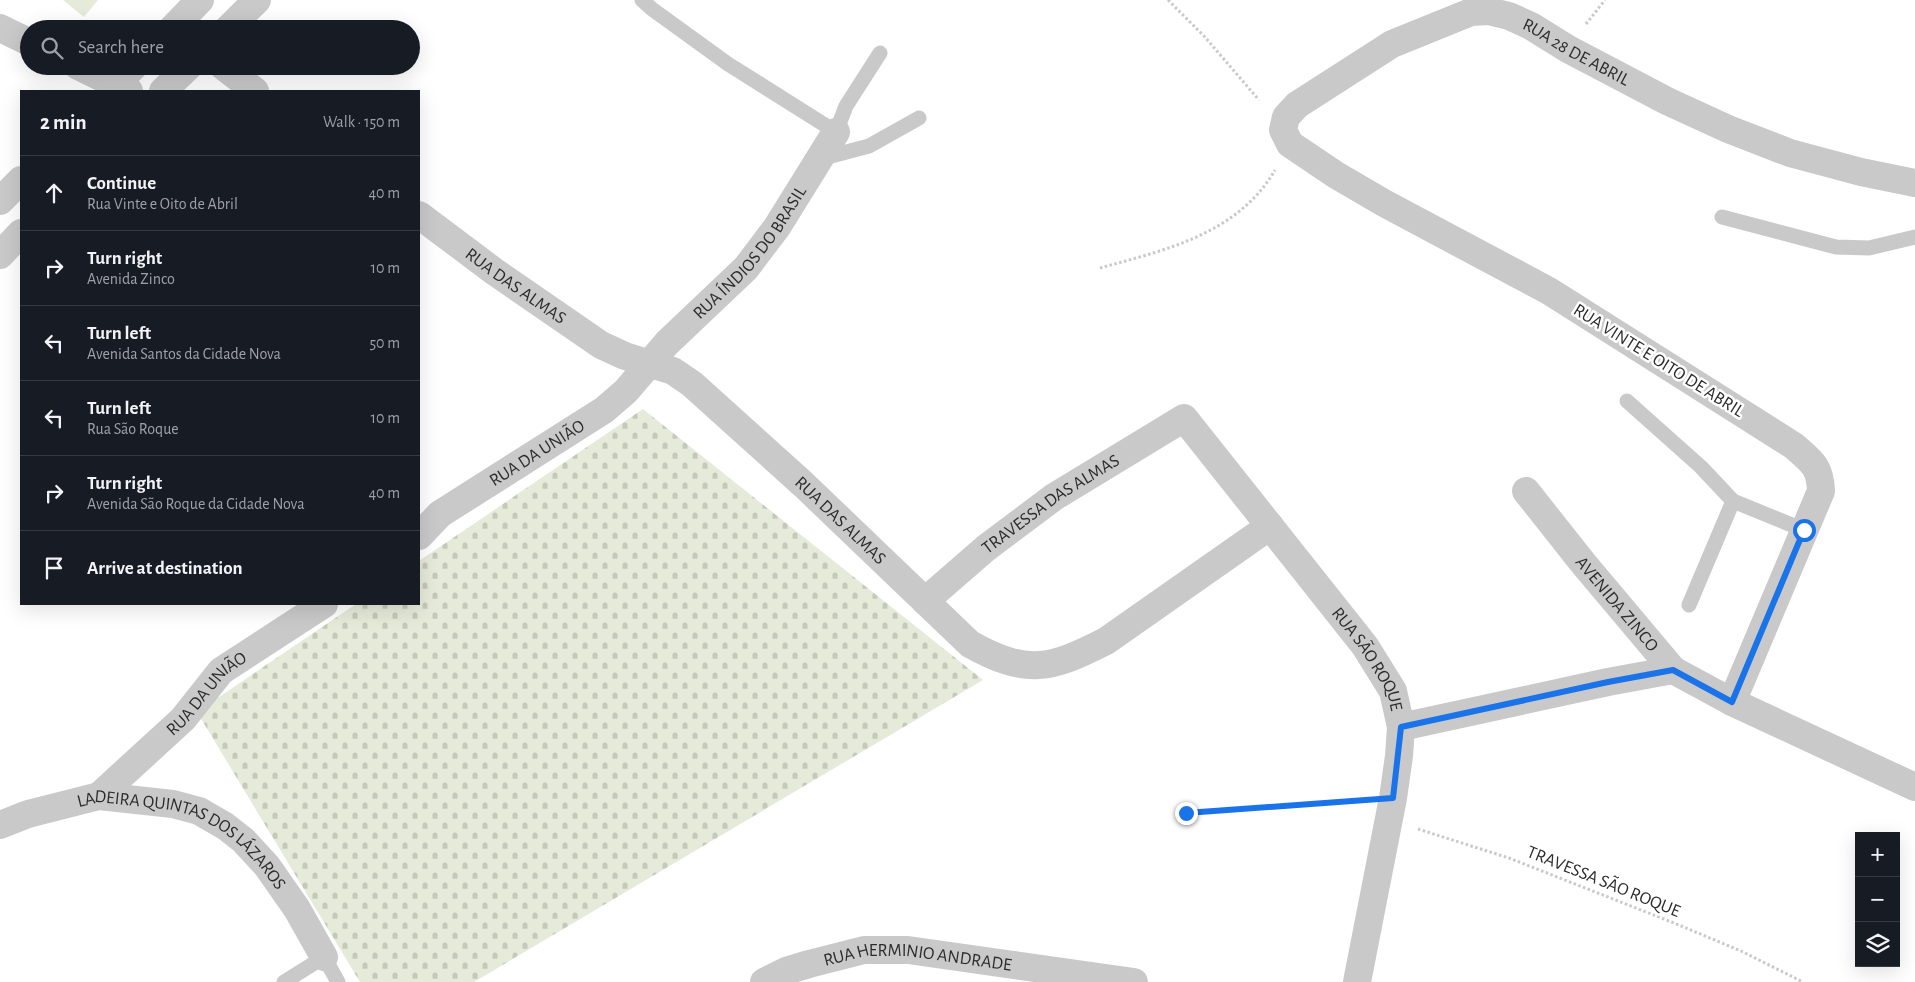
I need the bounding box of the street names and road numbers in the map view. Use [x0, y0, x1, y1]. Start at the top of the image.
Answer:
street label: RUA 28 DE ABRIL [1520, 16, 1633, 90]
street label: RUA ÍNDIOS DO BRASIL [690, 183, 810, 323]
street label: RUA DAS ALMAS [462, 245, 569, 328]
street label: RUA VINTE E OITO DE ABRIL [1570, 301, 1747, 421]
street label: RUA DA UNIÃO [487, 417, 588, 490]
street label: TRAVESSA DAS ALMAS [979, 452, 1123, 558]
street label: RUA DAS ALMAS [791, 473, 889, 568]
street label: AVENIDA ZINCO [1572, 554, 1661, 655]
street label: RUA SÃO ROQUE [1328, 604, 1405, 713]
street label: RUA DA UNIÃO [163, 649, 250, 739]
street label: LADEIRA QUINTAS DOS LÁZAROS [75, 788, 289, 893]
street label: TRAVESSA SÃO ROQUE [1524, 840, 1684, 921]
street label: RUA HERMINIO ANDRADE [822, 941, 1013, 975]

